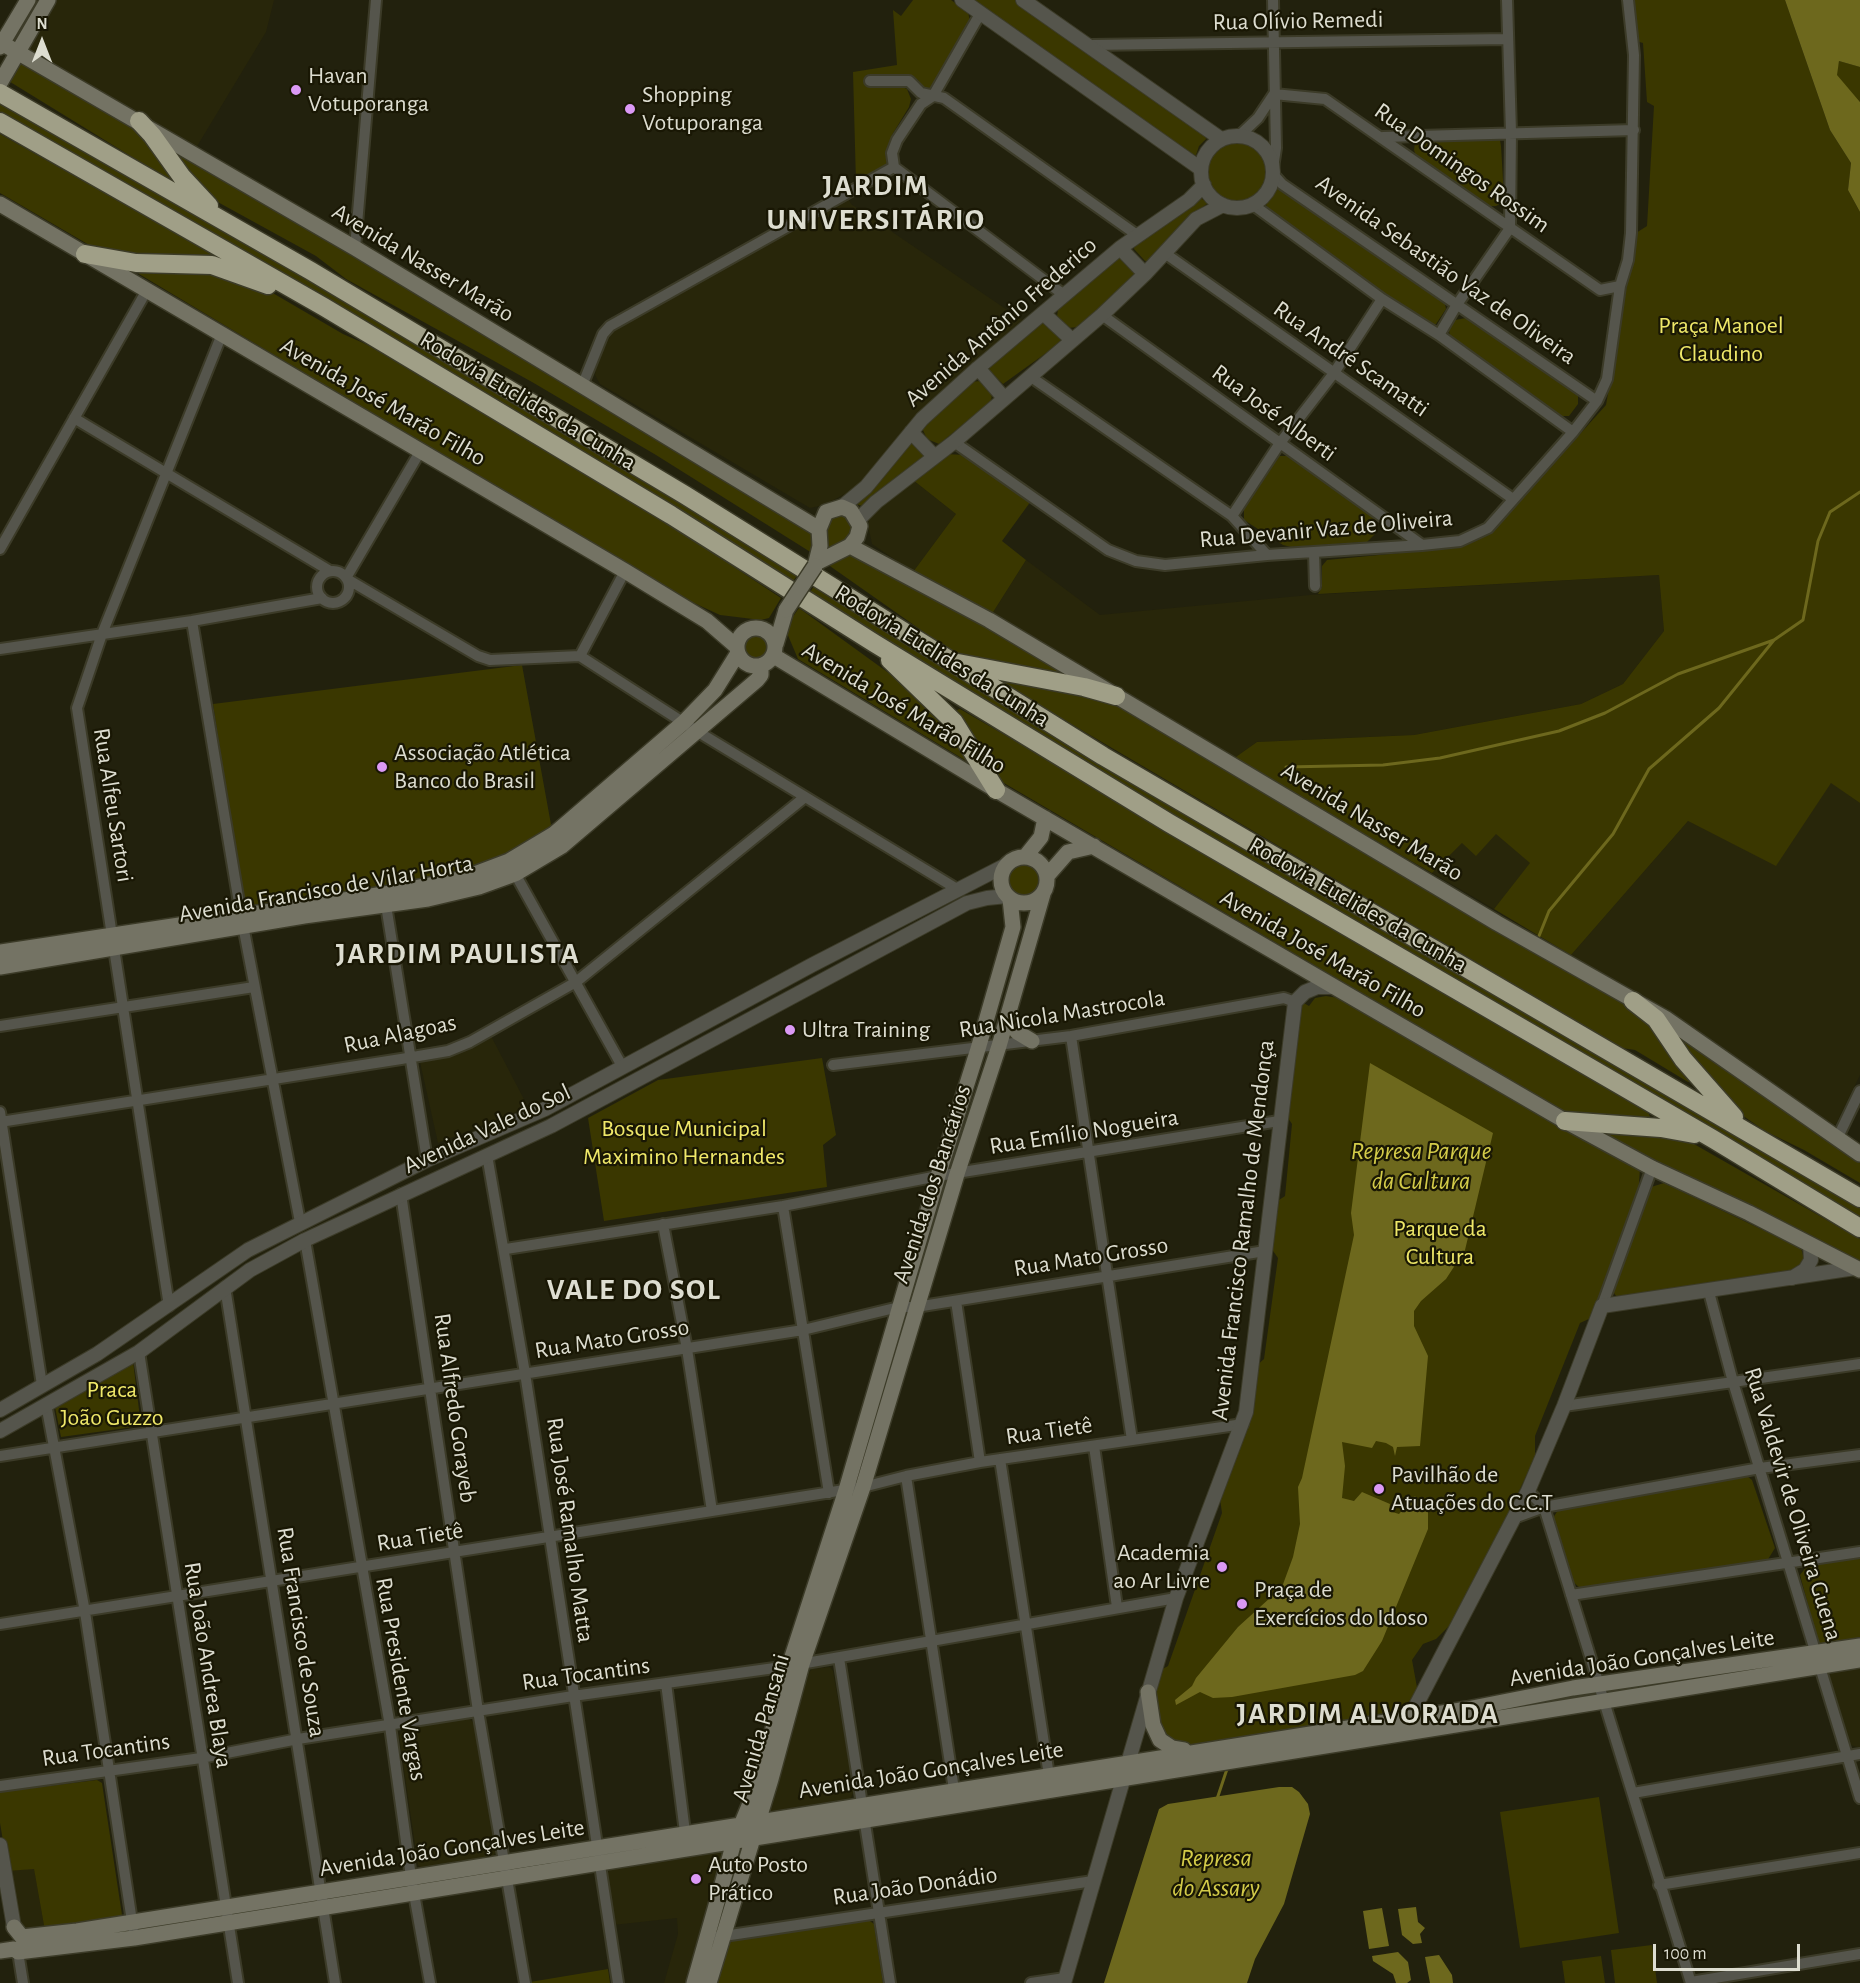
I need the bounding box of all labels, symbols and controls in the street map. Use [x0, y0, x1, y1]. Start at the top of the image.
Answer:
street label: Rua Olívio Remedi [1212, 5, 1384, 37]
north arrow [12, 12, 72, 72]
text: N [36, 16, 48, 32]
place label: Havan Votuporanga [308, 62, 429, 118]
place label: Shopping Votuporanga [642, 81, 763, 137]
marker: Havan Votuporanga [289, 83, 303, 97]
street label: Rua Domingos Rossim [1369, 97, 1555, 239]
marker: Shopping Votuporanga [623, 102, 637, 116]
district label: JARDIM UNIVERSITÁRIO [766, 168, 986, 238]
street label: Avenida Sebastião Vaz de Oliveira [1310, 169, 1582, 371]
street label: Avenida Nasser Marão [327, 197, 519, 329]
street label: Avenida Antônio Frederico [899, 231, 1103, 413]
street label: Rua André Scamatti [1268, 295, 1434, 423]
park label: Praça Manoel Claudino [1658, 312, 1784, 368]
street label: Rodovia Euclides da Cunha [415, 325, 641, 477]
street label: Avenida José Marão Filho [275, 331, 491, 473]
street label: Rua José Alberti [1206, 358, 1342, 468]
street label: Rua Devanir Vaz de Oliveira [1198, 504, 1454, 554]
street label: Rodovia Euclides da Cunha [829, 578, 1055, 734]
street label: Avenida José Marão Filho [797, 636, 1011, 780]
street label: Rua Alfeu Sartori [87, 726, 139, 884]
place label: Associação Atlética Banco do Brasil [394, 739, 571, 795]
street label: Avenida Nasser Marão [1276, 756, 1468, 888]
marker: Associação Atlética Banco do Brasil [375, 760, 389, 774]
street label: Rodovia Euclides da Cunha [1244, 831, 1472, 979]
street label: Avenida Francisco de Vilar Horta [177, 849, 475, 929]
street label: Avenida José Marão Filho [1215, 883, 1431, 1025]
district label: JARDIM PAULISTA [336, 936, 580, 972]
street label: Rua Nicola Mastrocola [957, 983, 1167, 1045]
street label: Rua Alagoas [341, 1008, 459, 1060]
place label: Ultra Training [802, 1016, 930, 1044]
marker: Ultra Training [783, 1023, 797, 1037]
street label: Avenida Francisco Ramalho de Mendonça [1205, 1038, 1281, 1422]
street label: Avenida Vale do Sol [399, 1078, 575, 1180]
street label: Avenida dos Bancários [886, 1081, 978, 1287]
street label: Rua Emílio Nogueira [987, 1103, 1181, 1161]
park label: Bosque Municipal Maximino Hernandes [583, 1115, 785, 1171]
water label: Represa Parque da Cultura [1351, 1135, 1491, 1196]
park label: Parque da Cultura [1393, 1215, 1487, 1271]
street label: Rua Mato Grosso [1012, 1231, 1170, 1283]
district label: VALE DO SOL [547, 1272, 721, 1308]
street label: Rua Alfredo Gorayeb [427, 1311, 483, 1505]
street label: Rua Mato Grosso [533, 1313, 691, 1365]
street label: Rua Valdevir de Oliveira Guena [1738, 1364, 1848, 1644]
park label: Praca João Guzzo [61, 1376, 163, 1432]
street label: Rua Tietê [1004, 1411, 1094, 1451]
street label: Rua José Ramalho Matta [540, 1416, 600, 1644]
place label: Pavilhão de Atuações do C.C.T [1391, 1461, 1553, 1517]
marker: Pavilhão de Atuações do C.C.T [1372, 1482, 1386, 1496]
street label: Rua Tietê [375, 1516, 465, 1558]
street label: Rua Francisco de Souza [270, 1525, 332, 1739]
place label: Academia ao Ar Livre [1113, 1539, 1210, 1595]
street label: Rua João Andrea Blaya [177, 1560, 239, 1770]
marker: Academia ao Ar Livre [1215, 1560, 1229, 1574]
street label: Rua Presidente Vargas [369, 1575, 433, 1783]
place label: Praça de Exercícios do Idoso [1254, 1576, 1428, 1632]
marker: Praça de Exercícios do Idoso [1235, 1597, 1249, 1611]
street label: Avenida João Gonçalves Leite [1507, 1623, 1777, 1693]
street label: Rua Tocantins [520, 1651, 652, 1697]
street label: Avenida Pansani [726, 1651, 796, 1805]
district label: JARDIM ALVORADA [1236, 1696, 1500, 1732]
street label: Rua Tocantins [40, 1727, 172, 1773]
street label: Avenida João Gonçalves Leite [796, 1735, 1066, 1805]
street label: Avenida João Gonçalves Leite [317, 1813, 587, 1883]
water label: Represa do Assary [1172, 1842, 1260, 1904]
place label: Auto Posto Prático [708, 1851, 808, 1907]
street label: Rua João Donádio [831, 1860, 999, 1912]
marker: Auto Posto Prático [689, 1872, 703, 1886]
scale bar [1656, 1932, 1803, 1970]
text: 100 m [1664, 1945, 1707, 1963]

